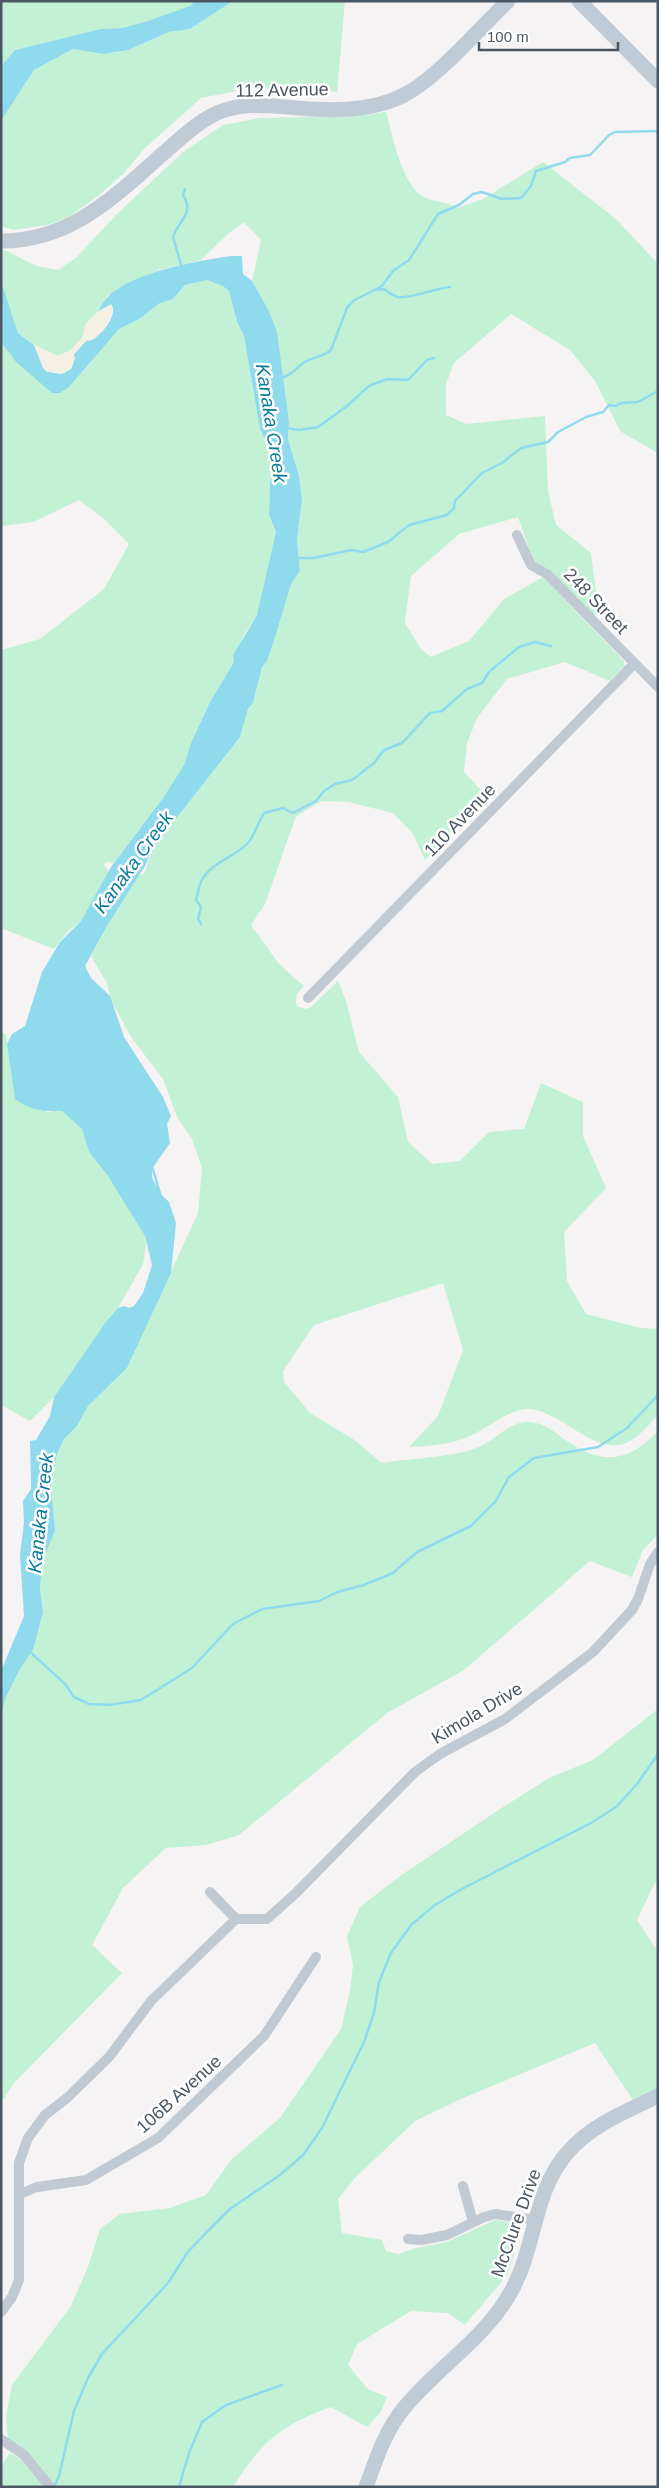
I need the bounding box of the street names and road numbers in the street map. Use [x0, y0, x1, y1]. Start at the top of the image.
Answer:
street label: 112 Avenue [235, 79, 329, 101]
street label: 248 Street [560, 564, 632, 638]
street label: 110 Avenue [420, 779, 500, 861]
street label: Kimola Drive [428, 1678, 526, 1748]
street label: 106B Avenue [133, 2051, 225, 2137]
street label: McClure Drive [487, 2166, 545, 2280]

